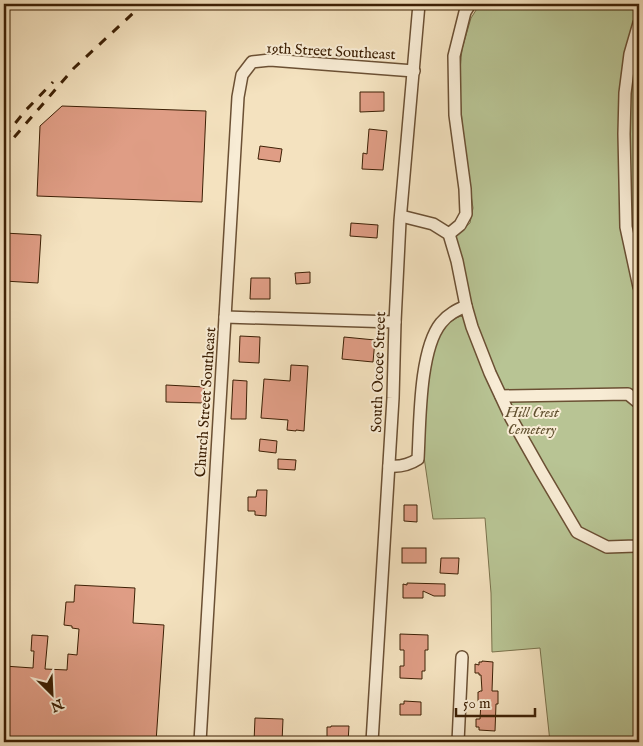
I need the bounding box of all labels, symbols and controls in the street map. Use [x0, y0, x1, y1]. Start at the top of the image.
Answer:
street label: 19th Street Southeast [266, 39, 396, 64]
street label: South Ocoee Street [367, 311, 390, 433]
street label: Church Street Southeast [191, 326, 220, 478]
park label: Hill Crest Cemetery [504, 403, 560, 439]
north arrow [28, 668, 78, 718]
scale bar [456, 686, 534, 718]
text: N [48, 694, 67, 716]
text: 50 m [463, 694, 491, 713]

